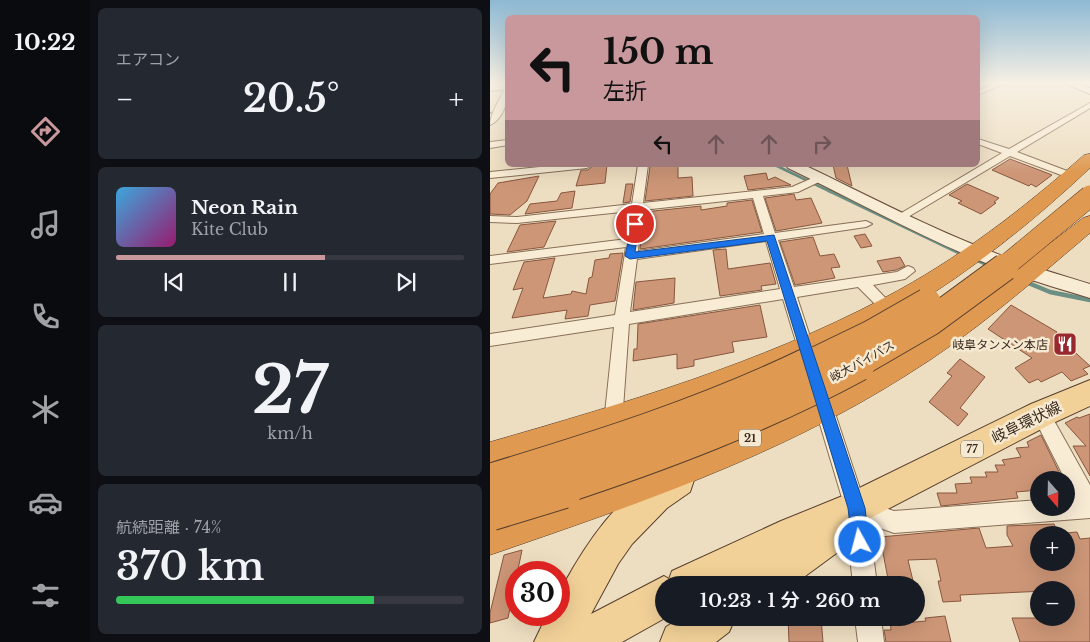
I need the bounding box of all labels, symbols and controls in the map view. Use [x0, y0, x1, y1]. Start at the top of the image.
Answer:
text: 10:22 [14, 29, 76, 56]
text: 150 m [603, 30, 714, 73]
icon: left [520, 35, 585, 100]
text: エアコン [116, 49, 180, 69]
text: 20.5° [243, 75, 340, 122]
text: 左折 [603, 78, 647, 105]
text: − [116, 82, 134, 117]
text: + [449, 82, 464, 117]
icon: directions [28, 114, 63, 149]
icon: left [649, 130, 677, 158]
icon: ahead [702, 130, 730, 158]
icon: ahead [755, 130, 783, 158]
icon: right [808, 130, 836, 158]
text: Neon Rain [191, 196, 298, 219]
pin [614, 203, 656, 245]
icon: music [28, 207, 63, 242]
icon: arrive [621, 210, 649, 238]
text: Kite Club [191, 219, 268, 239]
icon: previous [160, 268, 188, 296]
icon: pause [276, 268, 304, 296]
icon: next [392, 268, 420, 296]
icon: phone [28, 299, 63, 334]
restaurant icon: 岐阜タンメン本店 [1052, 331, 1078, 357]
street label: 岐大バイパス [827, 337, 897, 385]
place label: 岐阜タンメン本店 [952, 337, 1048, 352]
text: 27 [252, 350, 328, 431]
icon: climate [28, 392, 63, 427]
street label: 岐阜環状線 [988, 397, 1064, 447]
text: km/h [267, 423, 313, 443]
road number: 21 [739, 429, 761, 446]
road number: 77 [961, 440, 983, 458]
north arrow [1030, 471, 1075, 516]
map controls [1030, 471, 1075, 626]
icon: car [28, 485, 63, 520]
position arrow [833, 515, 885, 567]
text: 航続距離 · 74% [116, 517, 222, 537]
button: + [1030, 526, 1075, 571]
text: 370 km [116, 543, 264, 590]
speed limit sign: 30 [505, 561, 570, 626]
icon: filters [28, 578, 63, 613]
button: − [1030, 581, 1075, 626]
text: 10:23 · 1 分 · 260 m [700, 589, 880, 612]

